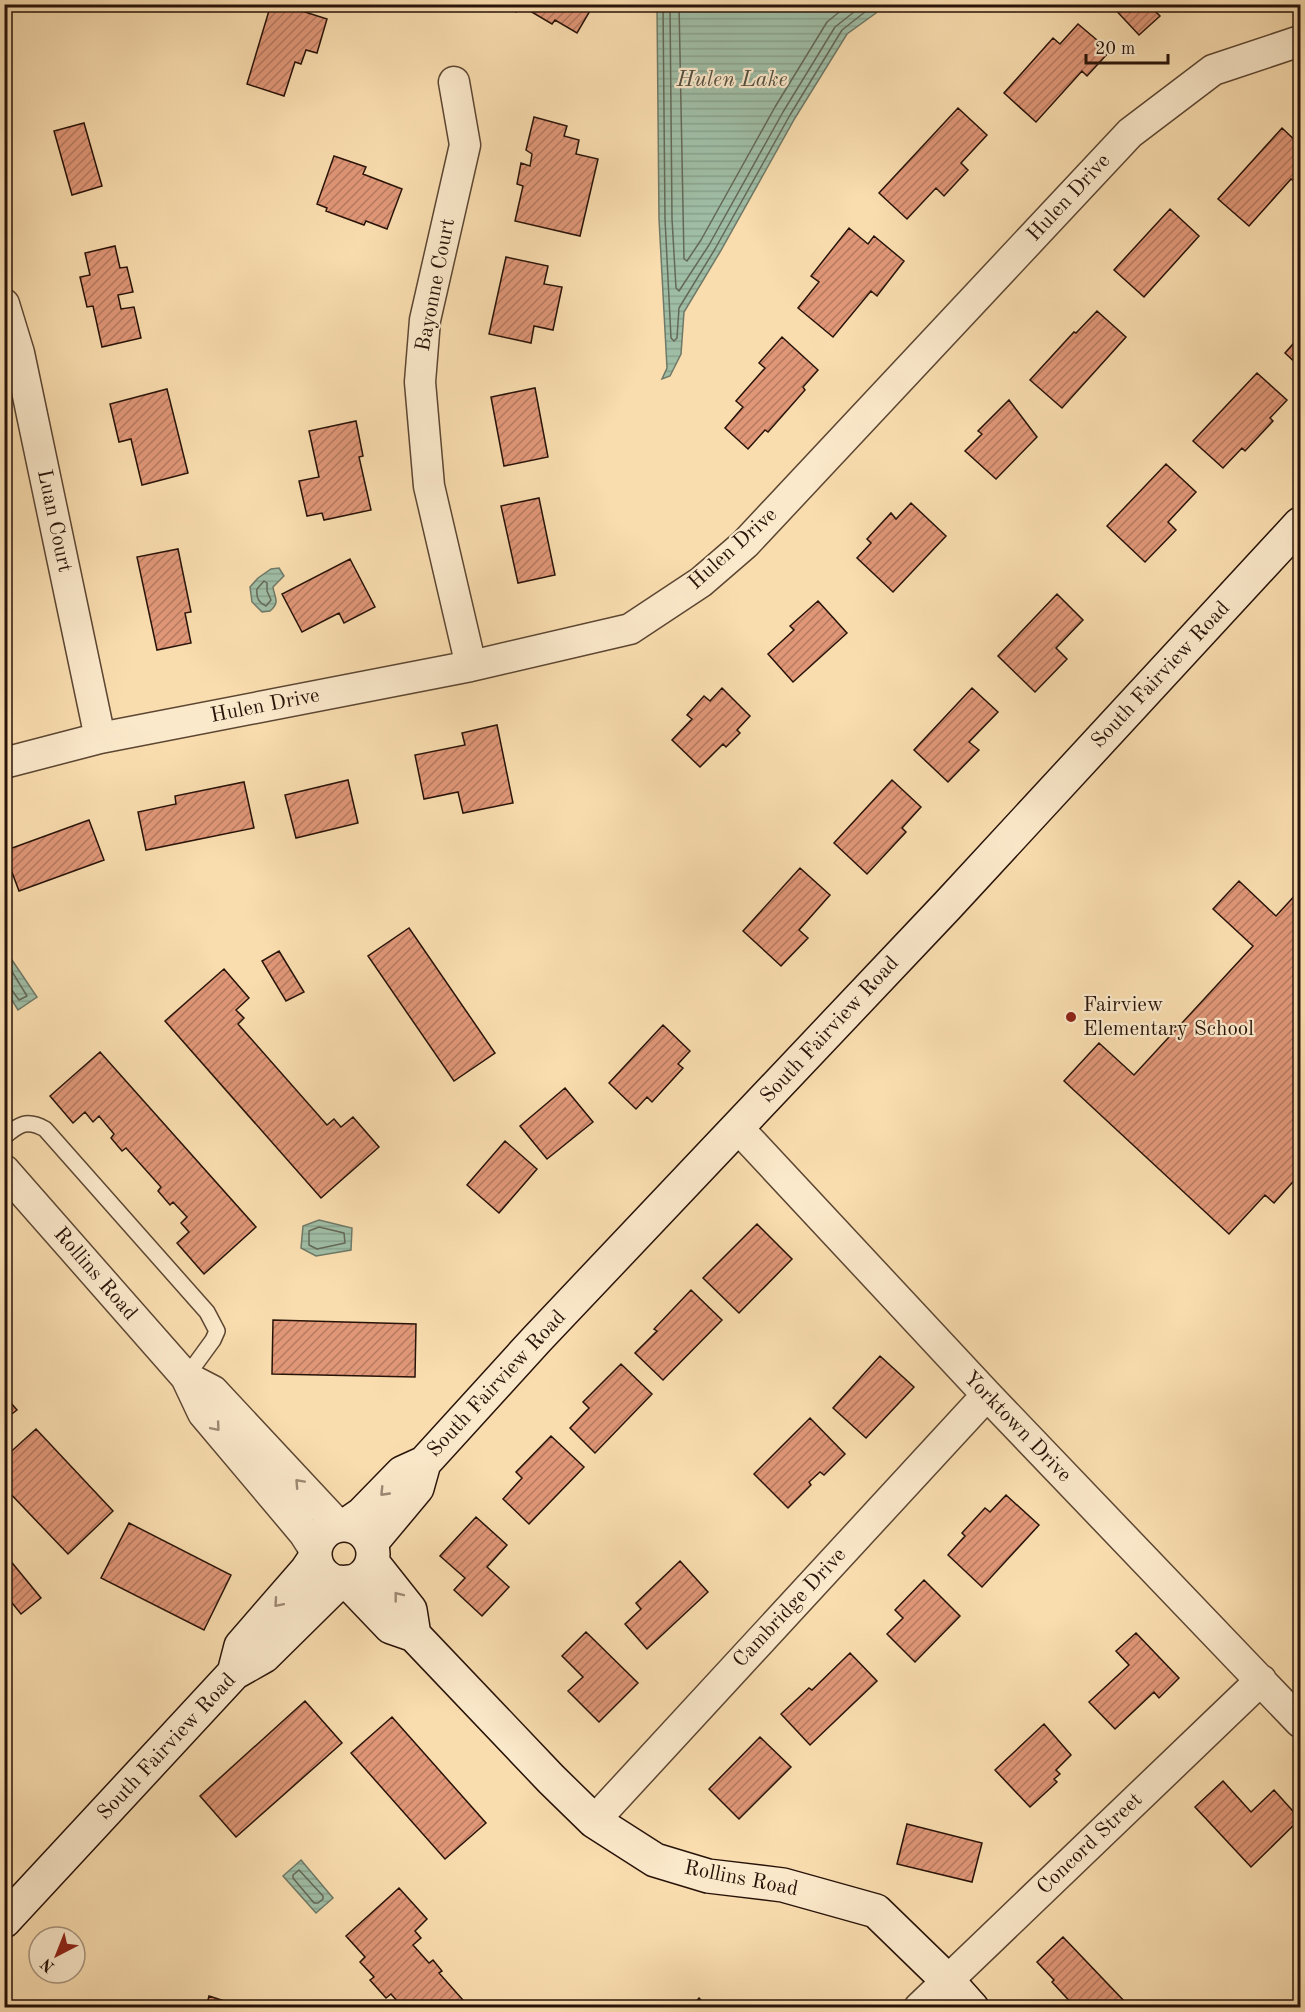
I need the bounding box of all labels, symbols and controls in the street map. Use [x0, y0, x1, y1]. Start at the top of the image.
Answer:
scale bar [1086, 27, 1168, 65]
text: 20 m [1095, 40, 1135, 58]
water label: Hulen Lake [676, 69, 787, 91]
street label: Hulen Drive [1024, 150, 1114, 246]
street label: Bayonne Court [413, 217, 459, 353]
street label: Luan Court [33, 468, 75, 574]
street label: Hulen Drive [685, 504, 781, 594]
street label: South Fairview Road [1088, 598, 1234, 752]
street label: Hulen Drive [209, 685, 321, 727]
street label: South Fairview Road [757, 953, 903, 1107]
place label: Fairview Elementary School [1083, 995, 1254, 1040]
marker: Fairview Elementary School [1064, 1010, 1078, 1024]
street label: Rollins Road [49, 1223, 141, 1325]
street label: South Fairview Road [424, 1307, 570, 1461]
street label: Yorktown Drive [959, 1368, 1075, 1486]
one-way arrow [208, 1420, 219, 1431]
one-way arrow [295, 1479, 306, 1489]
one-way arrow [380, 1484, 391, 1495]
street label: Cambridge Drive [730, 1544, 850, 1672]
one-way arrow [395, 1592, 406, 1603]
one-way arrow [274, 1596, 285, 1607]
street label: South Fairview Road [94, 1670, 240, 1824]
street label: Concord Street [1034, 1789, 1146, 1899]
street label: Rollins Road [682, 1858, 800, 1900]
north arrow [27, 1925, 87, 1985]
text: N [38, 1954, 58, 1975]

